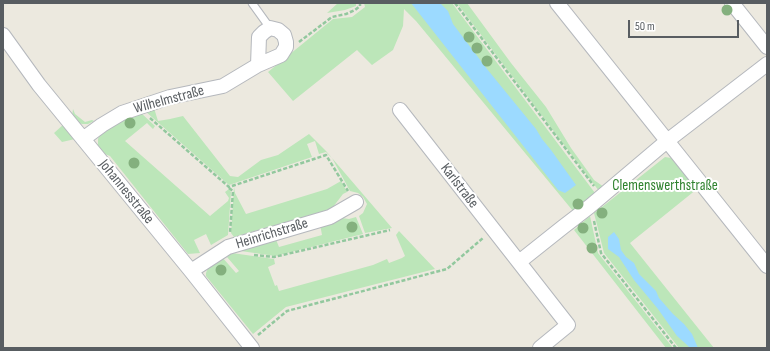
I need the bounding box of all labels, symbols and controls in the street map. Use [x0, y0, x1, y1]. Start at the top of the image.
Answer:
scale bar [630, 12, 741, 38]
text: 50 m [635, 19, 655, 34]
street label: Wilhelmstraße [132, 82, 206, 118]
street label: Johannesstraße [95, 156, 157, 228]
street label: Karlstraße [436, 160, 482, 212]
park label: Clemenswerthstraße [612, 177, 718, 195]
street label: Heinrichstraße [234, 215, 310, 253]

